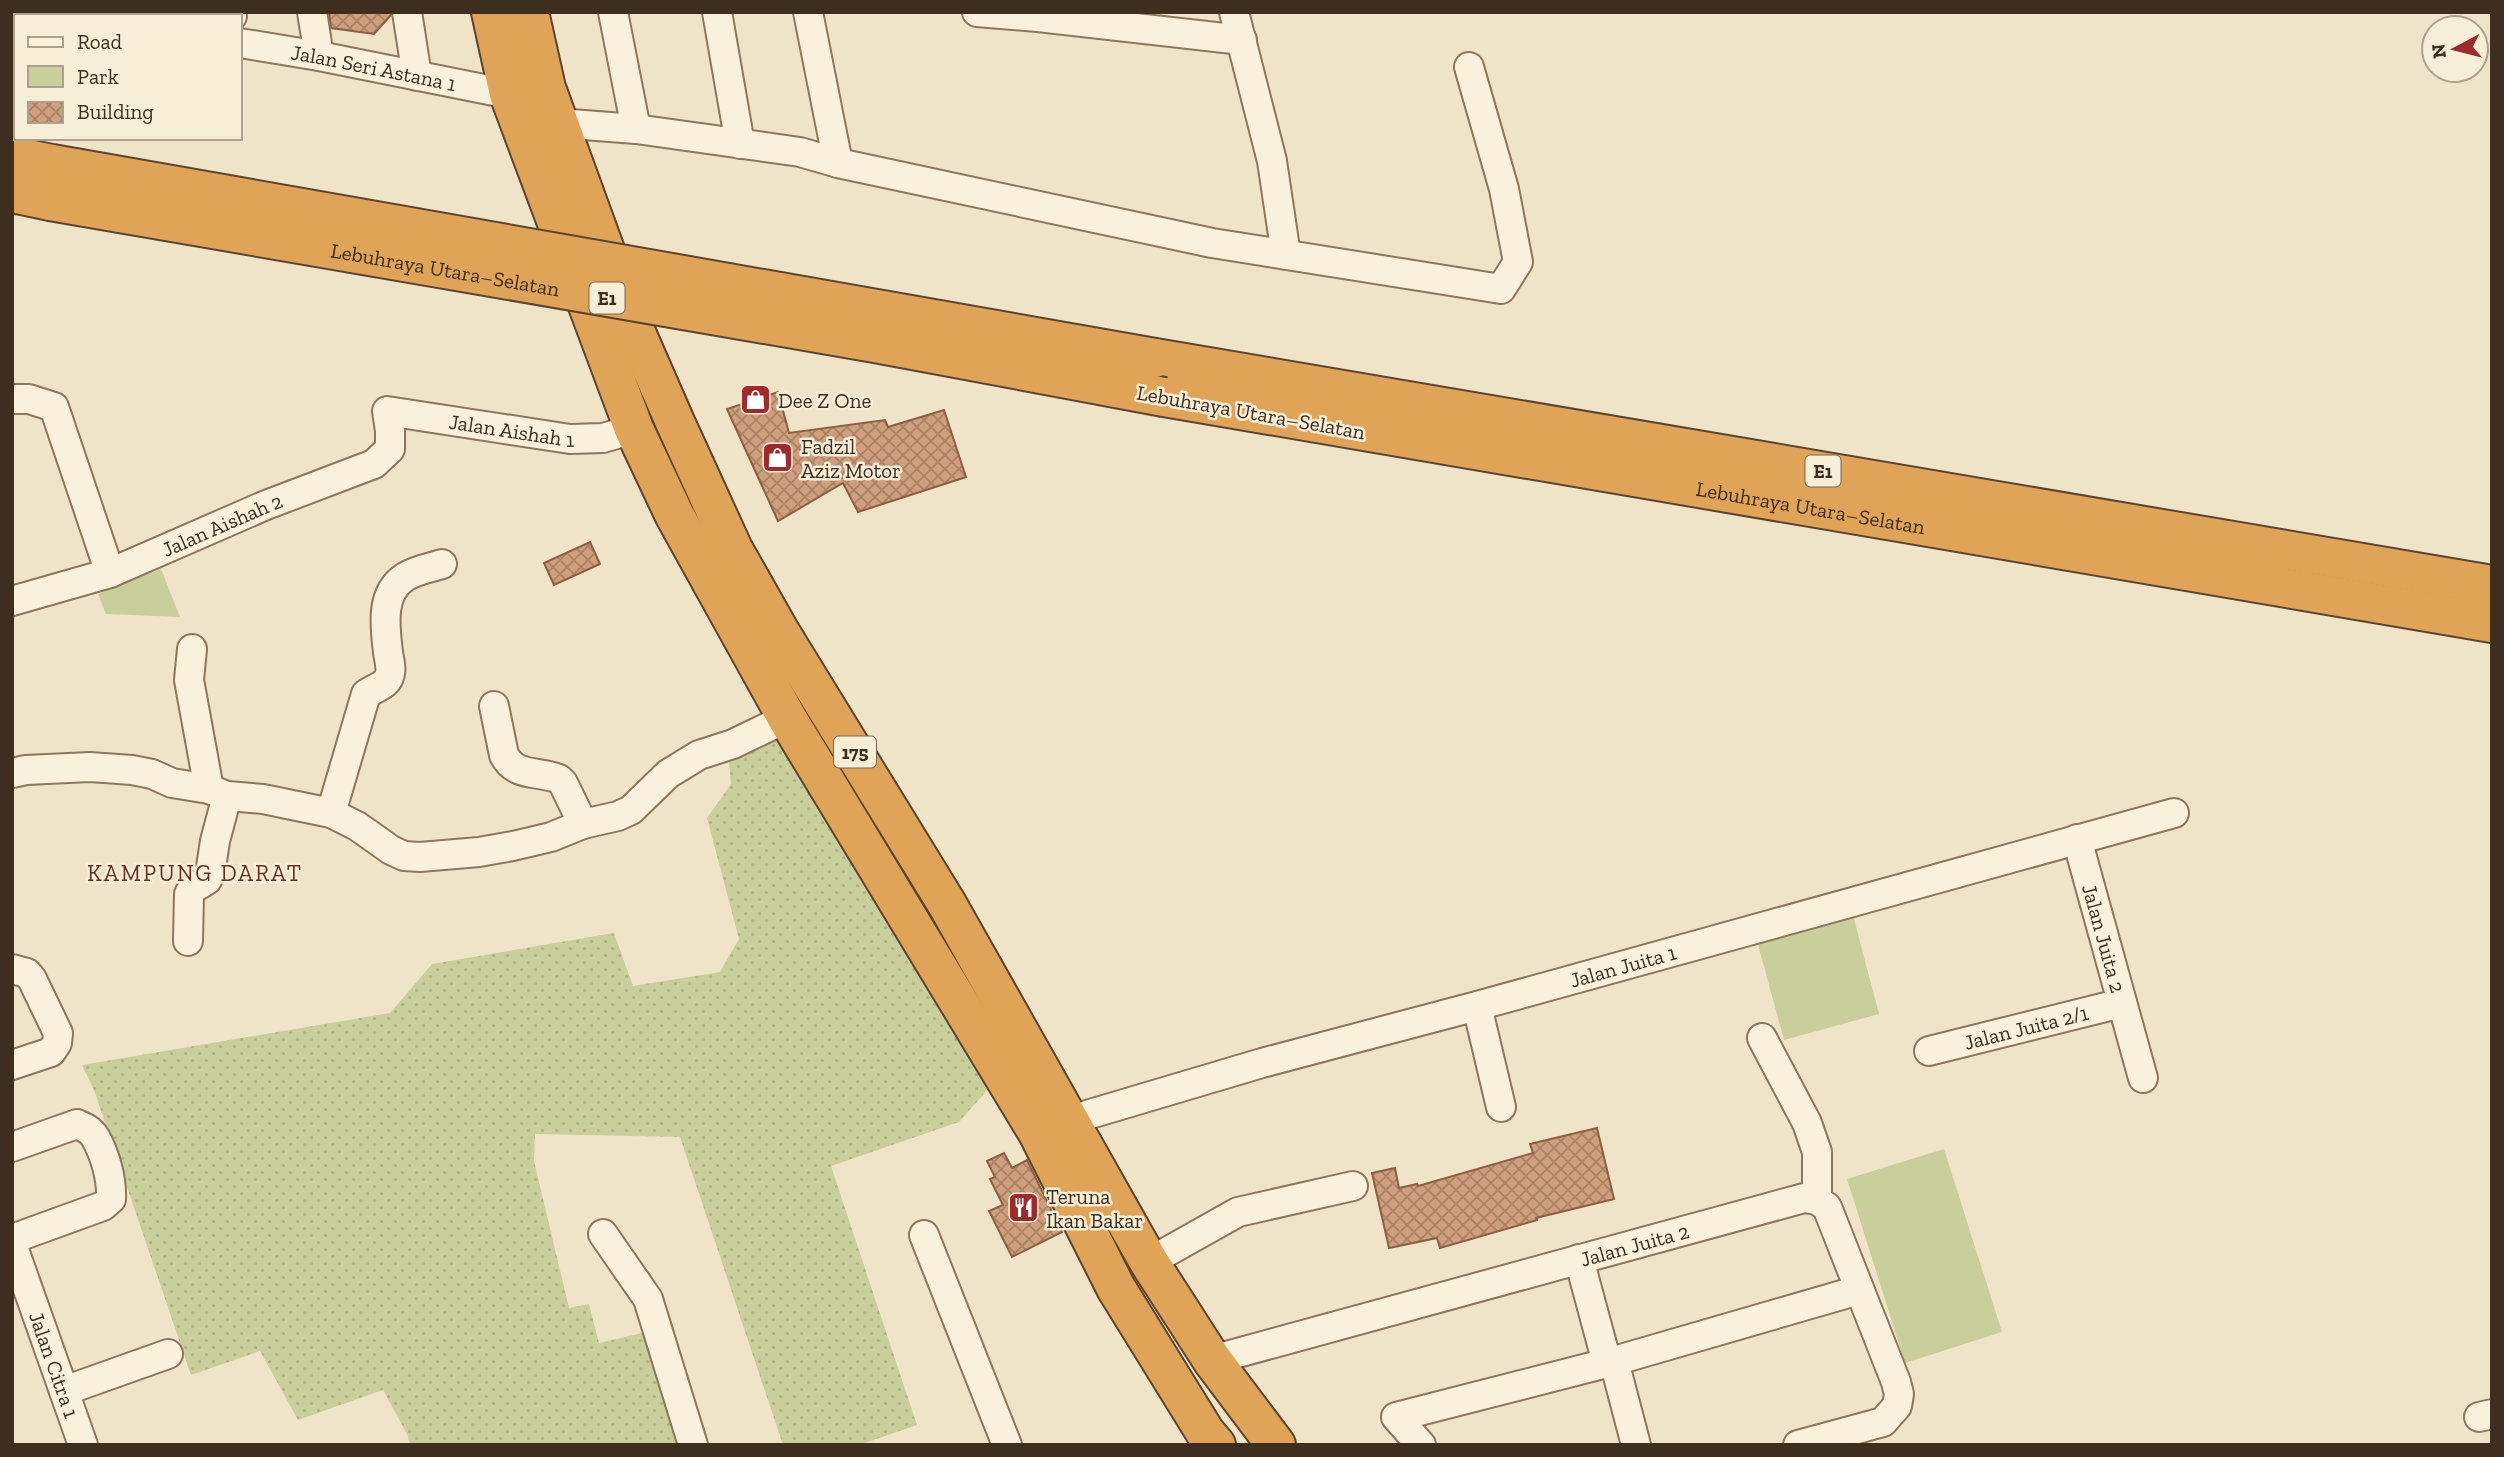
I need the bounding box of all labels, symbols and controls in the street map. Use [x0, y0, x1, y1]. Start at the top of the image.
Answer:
legend [14, 14, 242, 140]
north arrow [2420, 14, 2490, 84]
text: Road [77, 29, 123, 54]
street label: Jalan Seri Astana 1 [290, 39, 458, 96]
text: N [2426, 42, 2451, 60]
text: Park [77, 64, 119, 89]
text: Building [77, 99, 154, 124]
street label: Lebuhraya Utara–Selatan [329, 237, 562, 301]
road number: E1 [590, 282, 624, 314]
street label: Lebuhraya Utara–Selatan [1135, 380, 1367, 444]
shop icon: Dee Z One [738, 383, 772, 417]
place label: Dee Z One [778, 388, 872, 413]
street label: Jalan Aishah 1 [448, 408, 575, 452]
place label: Fadzil Aziz Motor [801, 434, 901, 483]
shop icon: Fadzil Aziz Motor [761, 441, 795, 475]
road number: E1 [1806, 456, 1840, 486]
street label: Lebuhraya Utara–Selatan [1694, 475, 1927, 539]
street label: Jalan Aishah 2 [158, 488, 286, 561]
road number: 175 [834, 736, 876, 768]
district label: KAMPUNG DARAT [87, 859, 303, 887]
street label: Jalan Juita 2 [2077, 881, 2131, 995]
street label: Jalan Juita 1 [1567, 939, 1679, 992]
street label: Jalan Juita 2/1 [1961, 999, 2091, 1054]
place label: Teruna Ikan Bakar [1046, 1184, 1143, 1233]
restaurant icon: Teruna Ikan Bakar [1006, 1191, 1040, 1225]
street label: Jalan Juita 2 [1577, 1218, 1692, 1271]
street label: Jalan Citra 1 [24, 1308, 85, 1421]

